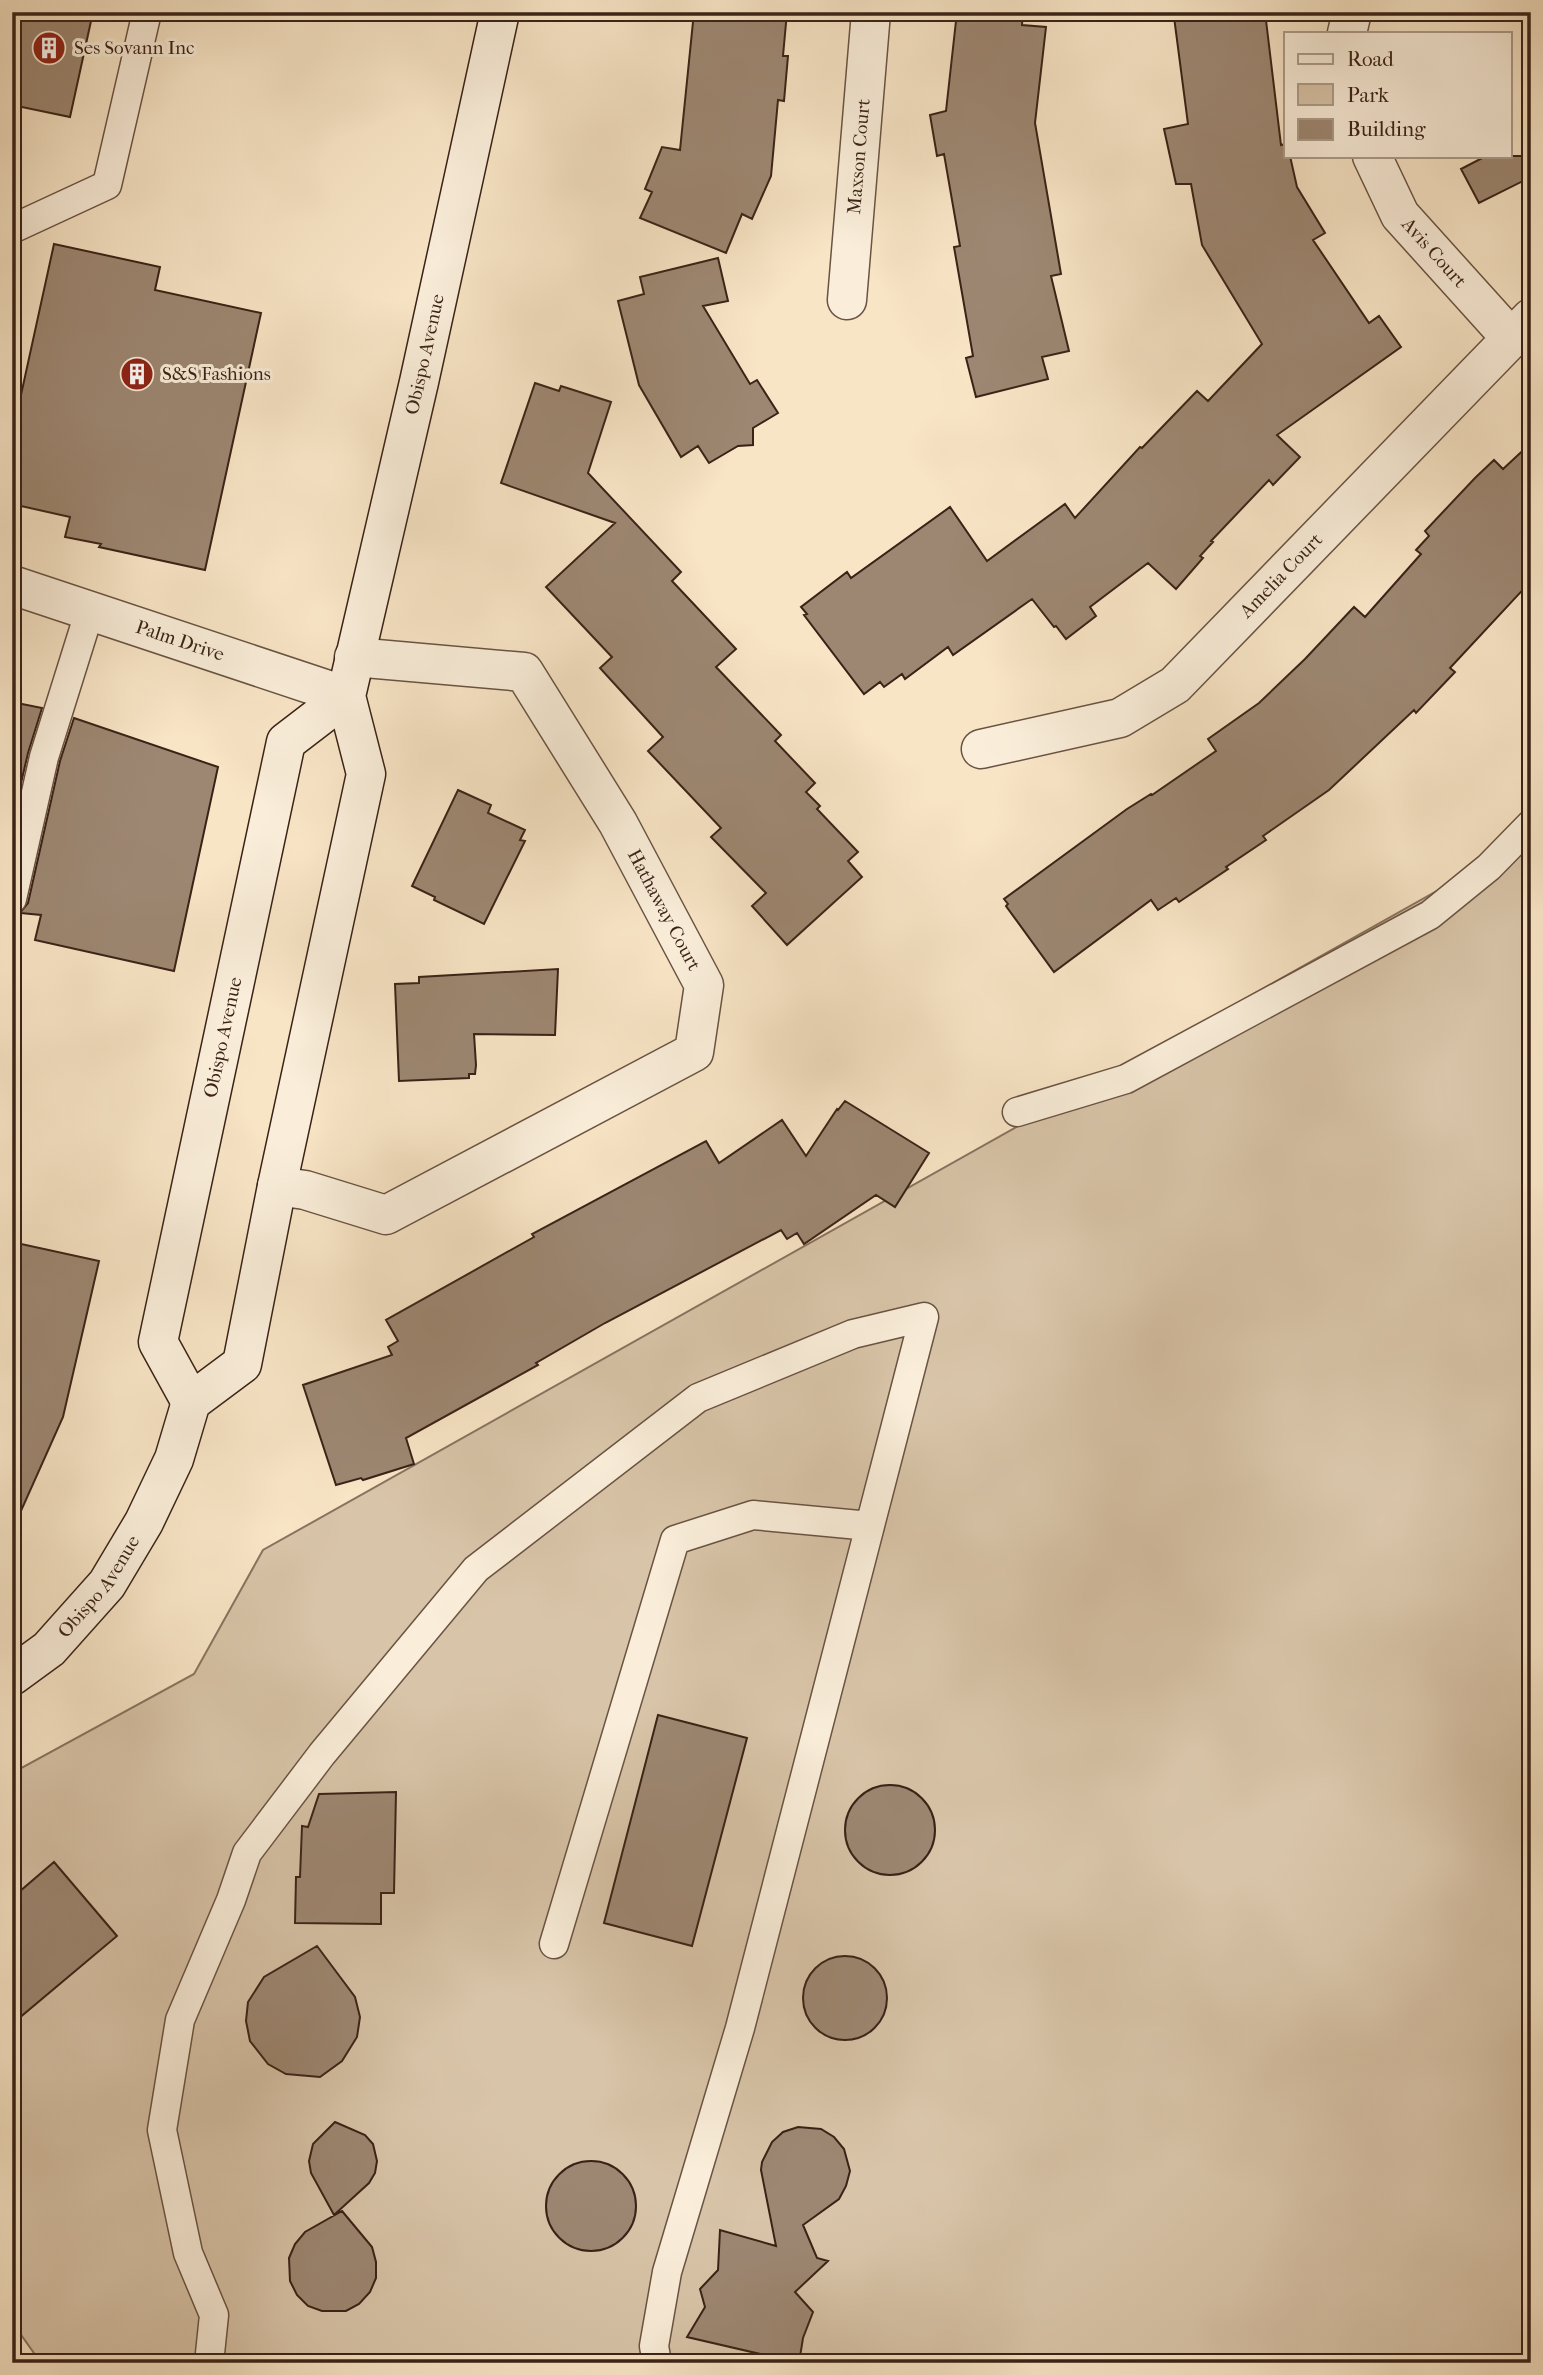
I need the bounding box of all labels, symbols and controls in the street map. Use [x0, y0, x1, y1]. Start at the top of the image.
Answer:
building icon: Ses Sovann Inc [30, 29, 68, 67]
legend [1284, 32, 1512, 158]
place label: Ses Sovann Inc [74, 37, 194, 59]
text: Road [1347, 47, 1394, 71]
text: Park [1347, 83, 1389, 107]
street label: Maxson Court [843, 98, 875, 215]
text: Building [1347, 117, 1426, 141]
street label: Avis Court [1396, 213, 1471, 292]
street label: Obispo Avenue [401, 292, 449, 417]
building icon: S&S Fashions [118, 355, 156, 393]
place label: S&S Fashions [162, 363, 271, 385]
street label: Amelia Court [1235, 529, 1327, 623]
street label: Palm Drive [133, 616, 227, 666]
street label: Hathaway Court [623, 846, 705, 975]
street label: Obispo Avenue [199, 975, 247, 1100]
street label: Obispo Avenue [53, 1532, 144, 1642]

